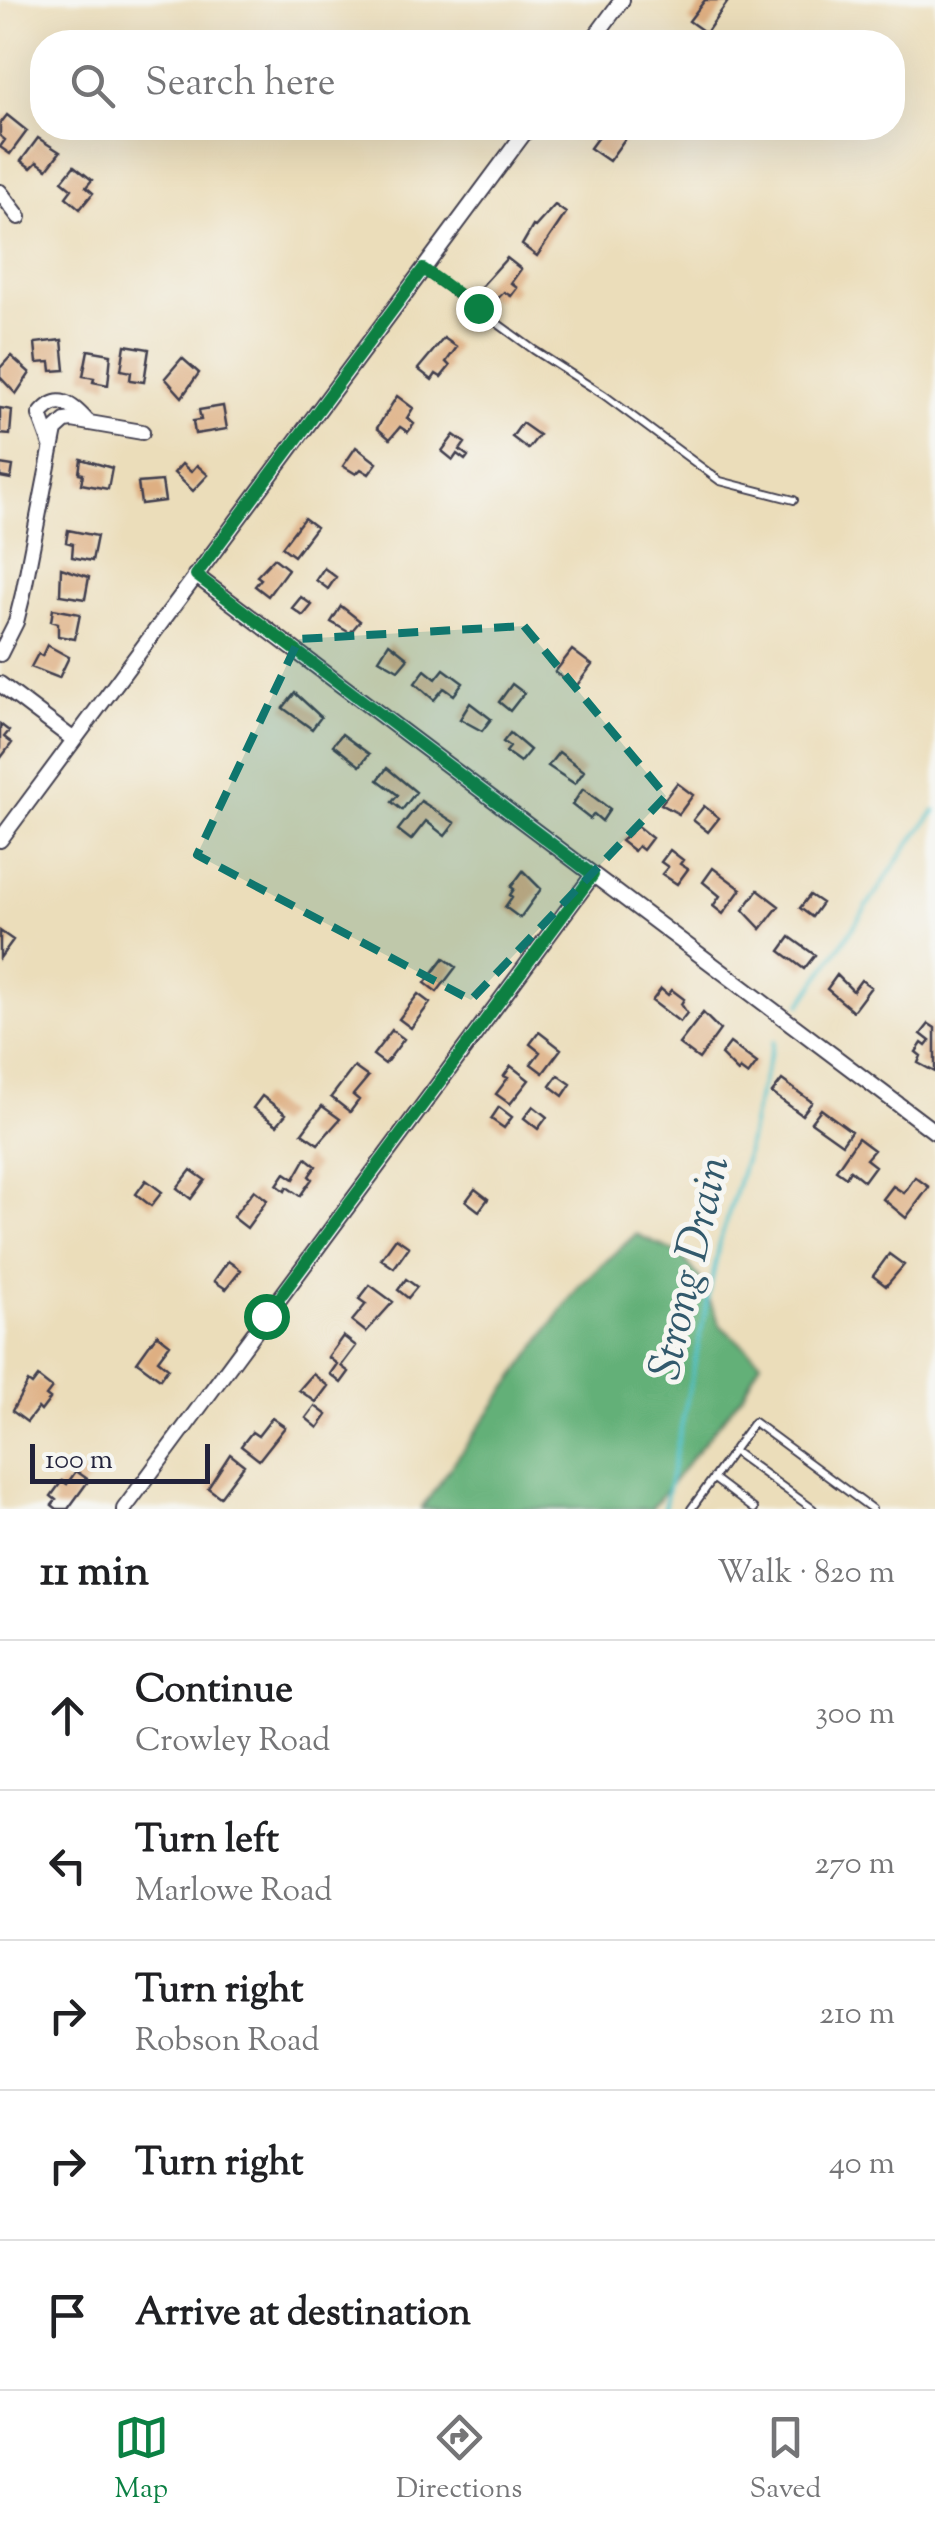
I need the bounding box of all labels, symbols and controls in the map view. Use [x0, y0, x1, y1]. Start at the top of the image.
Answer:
search box [30, 30, 905, 140]
icon: search [65, 58, 120, 113]
text: Search here [145, 58, 336, 112]
route end [456, 286, 502, 332]
water label: Strong Drain [635, 1150, 750, 1387]
route start [244, 1294, 290, 1340]
scale bar [30, 1439, 210, 1484]
text: 100 m [45, 1441, 113, 1481]
text: 11 min [40, 1544, 149, 1604]
text: Walk · 820 m [717, 1551, 895, 1597]
text: Continue [135, 1665, 293, 1719]
icon: ahead [40, 1688, 95, 1743]
text: 300 m [815, 1692, 895, 1738]
text: Crowley Road [135, 1719, 330, 1765]
text: Turn left [135, 1815, 279, 1869]
icon: left [40, 1838, 95, 1893]
text: 270 m [814, 1842, 895, 1888]
text: Marlowe Road [135, 1869, 332, 1915]
text: Turn right [135, 1965, 303, 2019]
icon: right [40, 1988, 95, 2043]
text: 210 m [819, 1992, 895, 2038]
text: Robson Road [135, 2019, 319, 2065]
icon: right [40, 2138, 95, 2193]
text: Turn right [135, 2138, 303, 2192]
text: 40 m [829, 2142, 895, 2188]
icon: arrive [40, 2288, 95, 2343]
text: Arrive at destination [135, 2288, 471, 2342]
tab: Map [114, 2410, 169, 2510]
tab: Directions [396, 2410, 522, 2510]
tab: Saved [749, 2410, 821, 2510]

